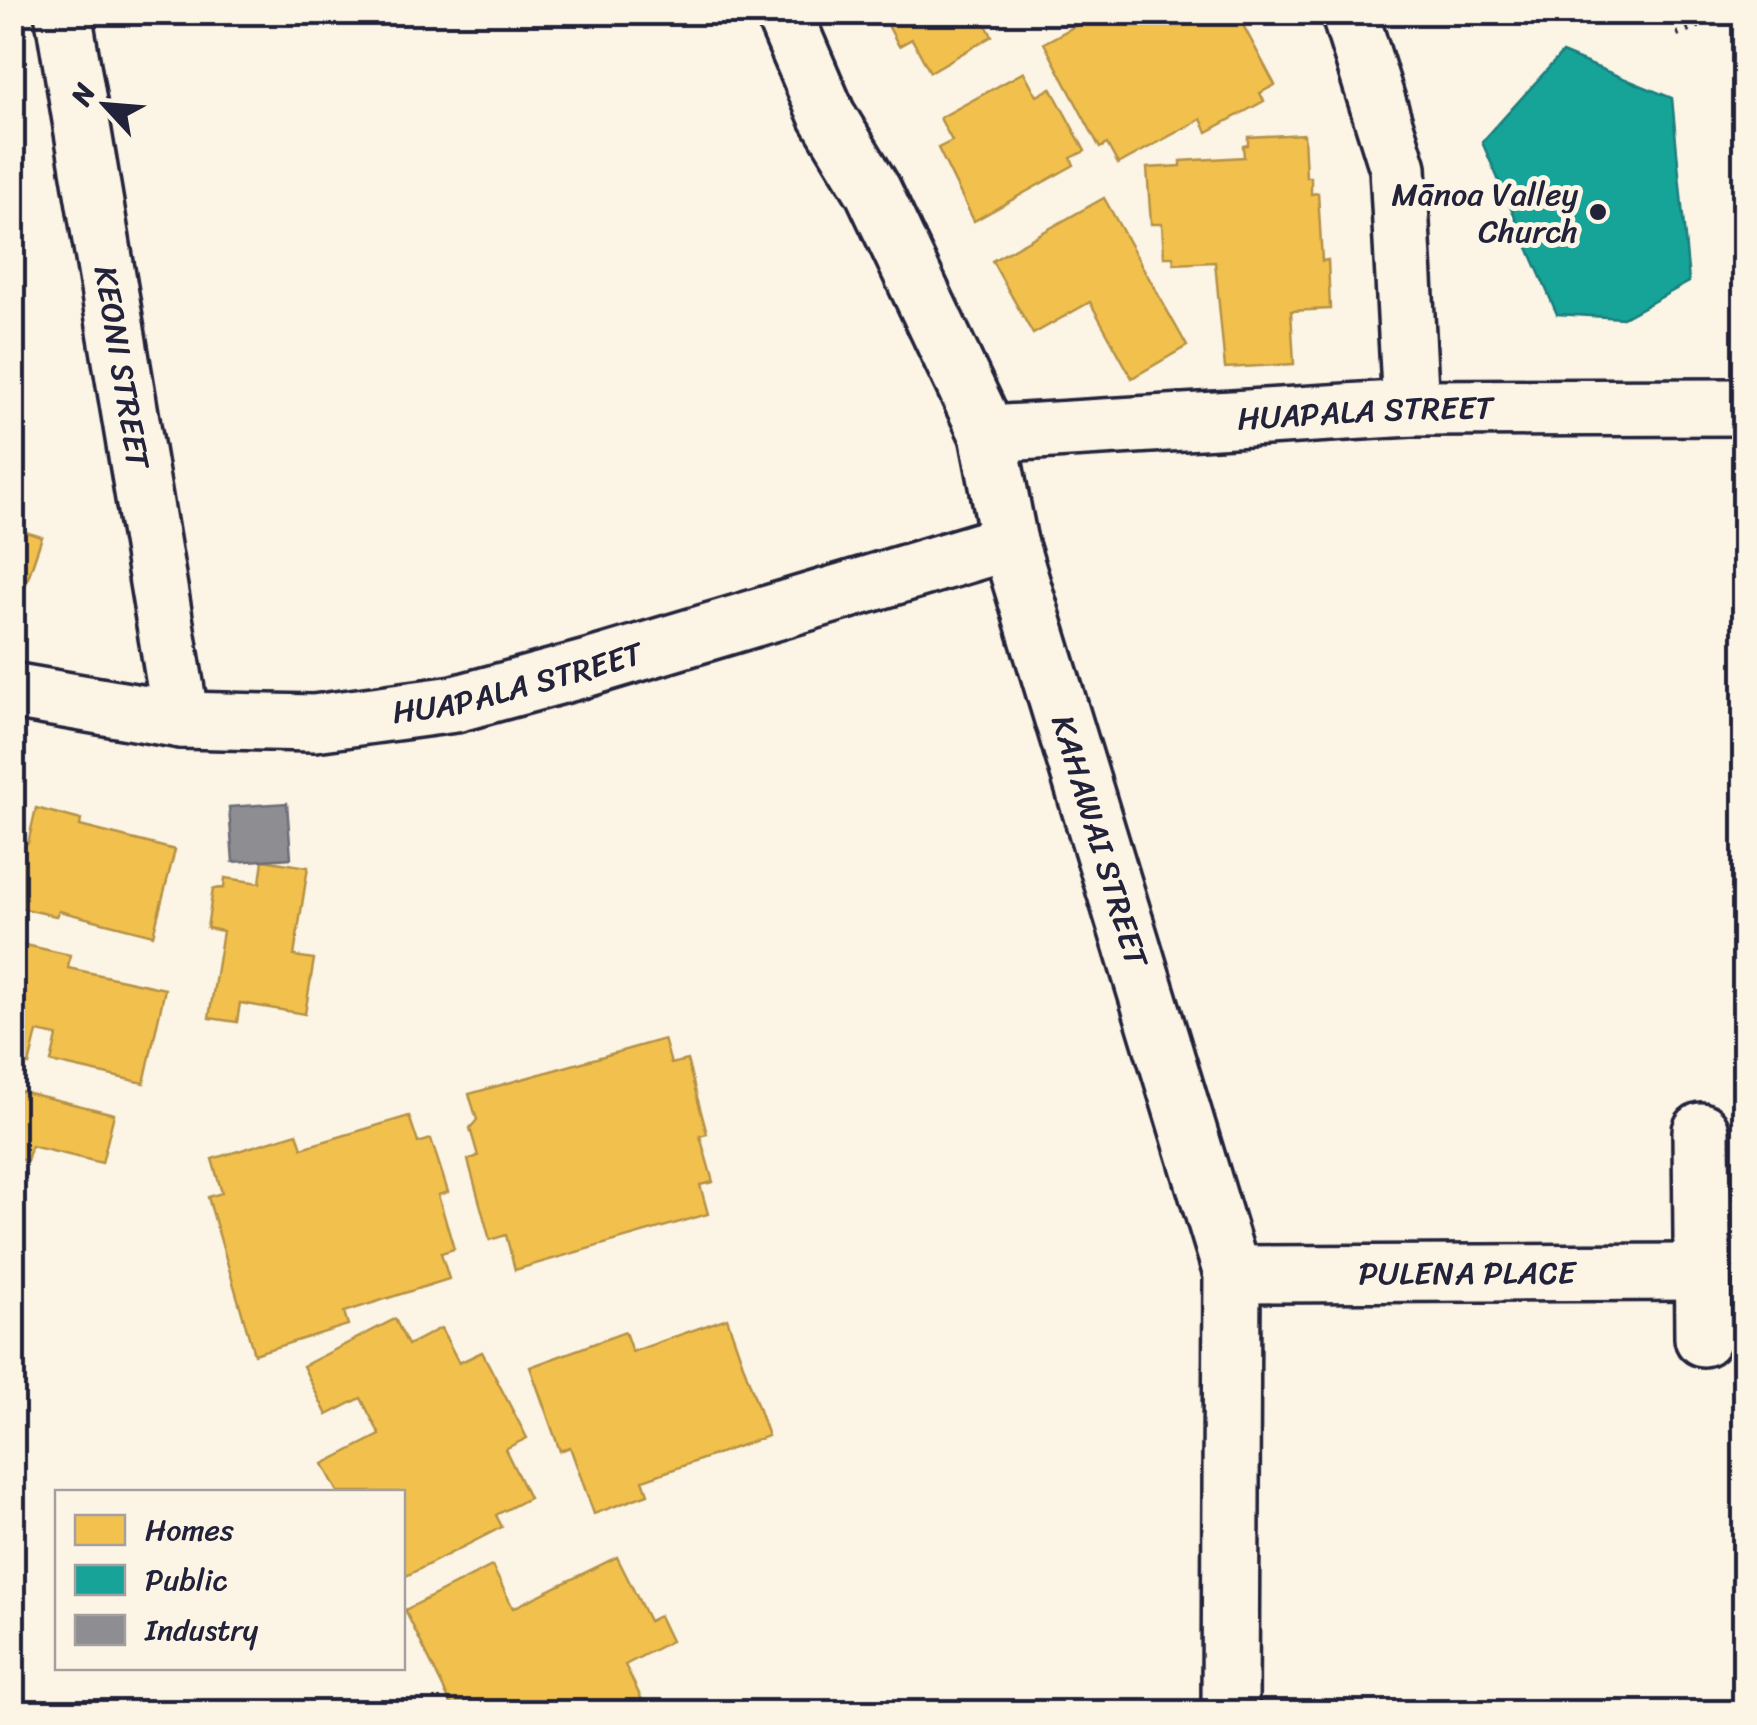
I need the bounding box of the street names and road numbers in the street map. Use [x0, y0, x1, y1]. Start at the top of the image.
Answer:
street label: KEONI STREET [77, 262, 167, 475]
street label: HUAPALA STREET [1236, 379, 1496, 447]
street label: HUAPALA STREET [389, 624, 652, 741]
street label: KAHAWAI STREET [1035, 708, 1166, 976]
street label: PULENA PLACE [1358, 1244, 1578, 1302]

